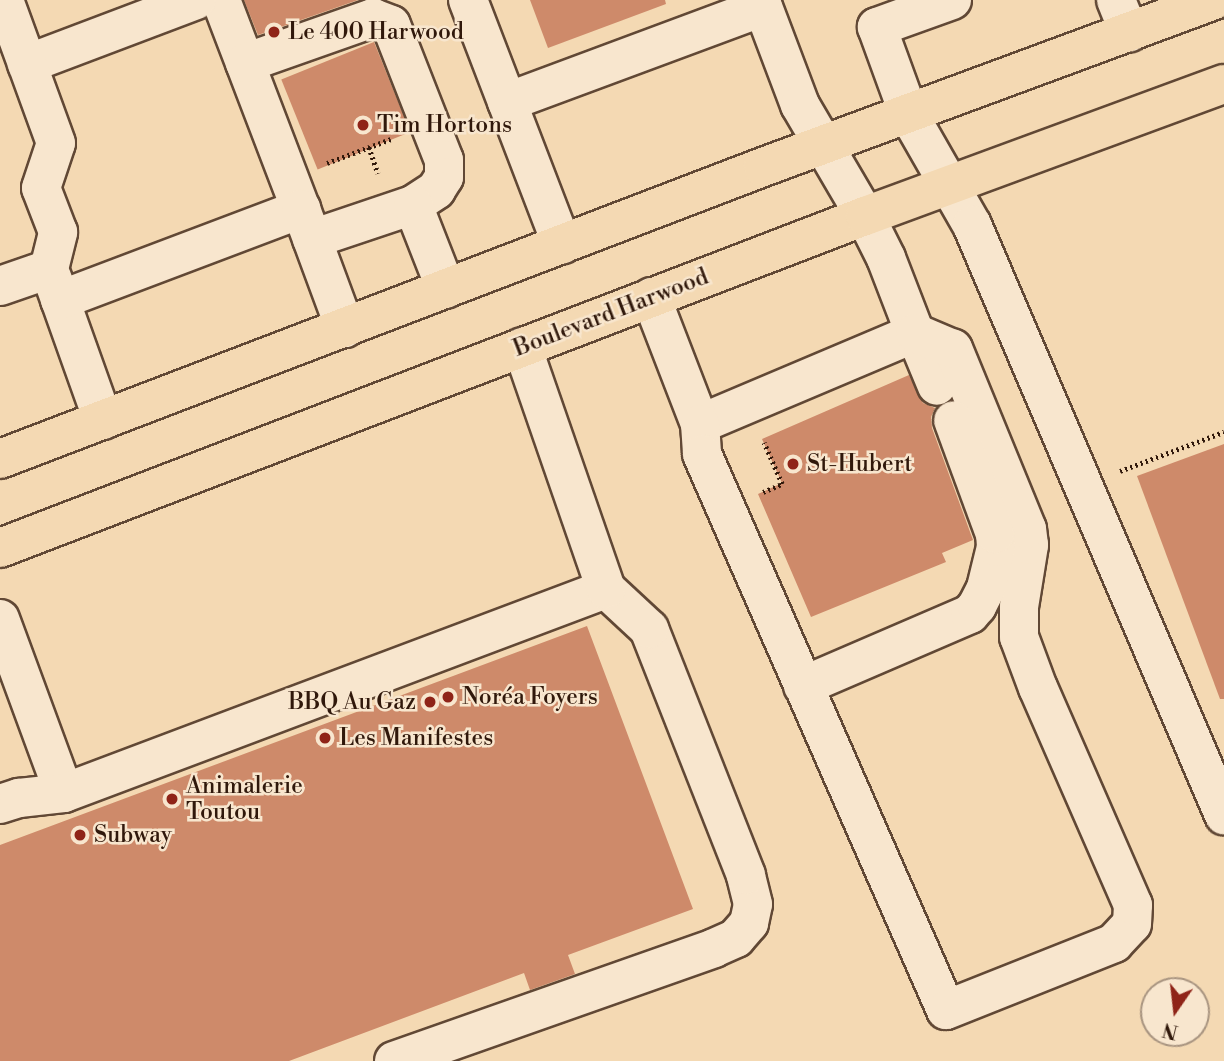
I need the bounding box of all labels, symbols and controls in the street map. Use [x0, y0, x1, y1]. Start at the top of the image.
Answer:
place label: Le 400 Harwood [288, 18, 464, 46]
marker: Le 400 Harwood [266, 24, 282, 40]
place label: Tim Hortons [377, 111, 512, 139]
marker: Tim Hortons [355, 117, 371, 133]
street label: Boulevard Harwood [510, 263, 712, 363]
place label: St-Hubert [807, 450, 912, 478]
marker: St-Hubert [785, 456, 801, 472]
place label: Noréa Foyers [462, 683, 598, 711]
place label: BBQ Au Gaz [288, 688, 416, 716]
marker: Noréa Foyers [440, 689, 456, 705]
marker: BBQ Au Gaz [422, 694, 438, 710]
place label: Les Manifestes [339, 724, 493, 752]
marker: Les Manifestes [317, 730, 333, 746]
place label: Animalerie Toutou [186, 772, 303, 826]
marker: Animalerie Toutou [164, 791, 180, 807]
place label: Subway [94, 821, 172, 849]
marker: Subway [72, 827, 88, 843]
north arrow [1140, 977, 1210, 1047]
text: N [1160, 1017, 1181, 1044]

